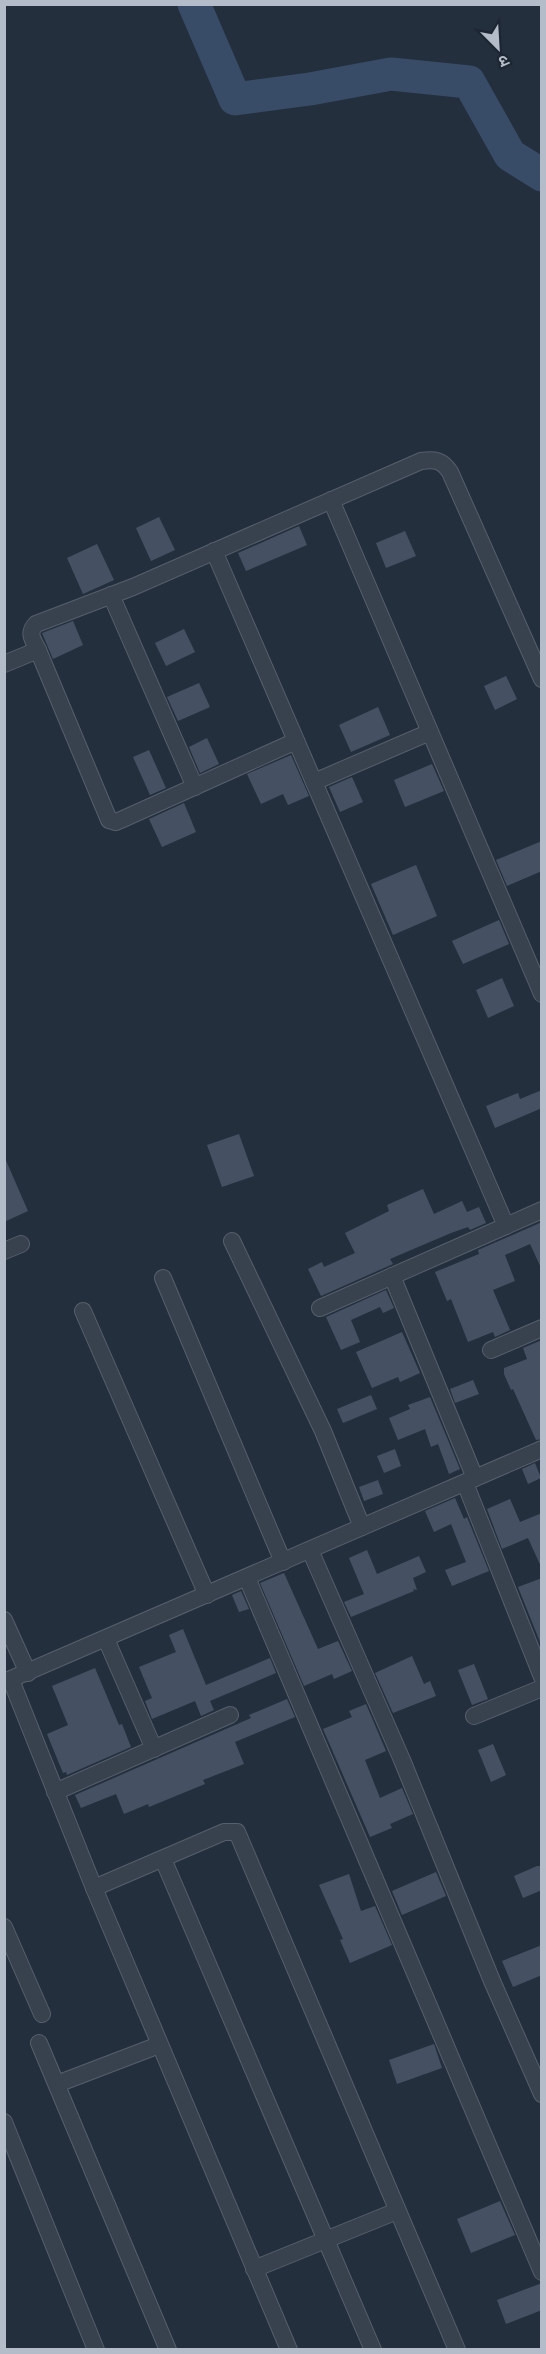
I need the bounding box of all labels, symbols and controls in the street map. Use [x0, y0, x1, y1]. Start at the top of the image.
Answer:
north arrow [468, 18, 528, 78]
text: उ [495, 51, 512, 73]

